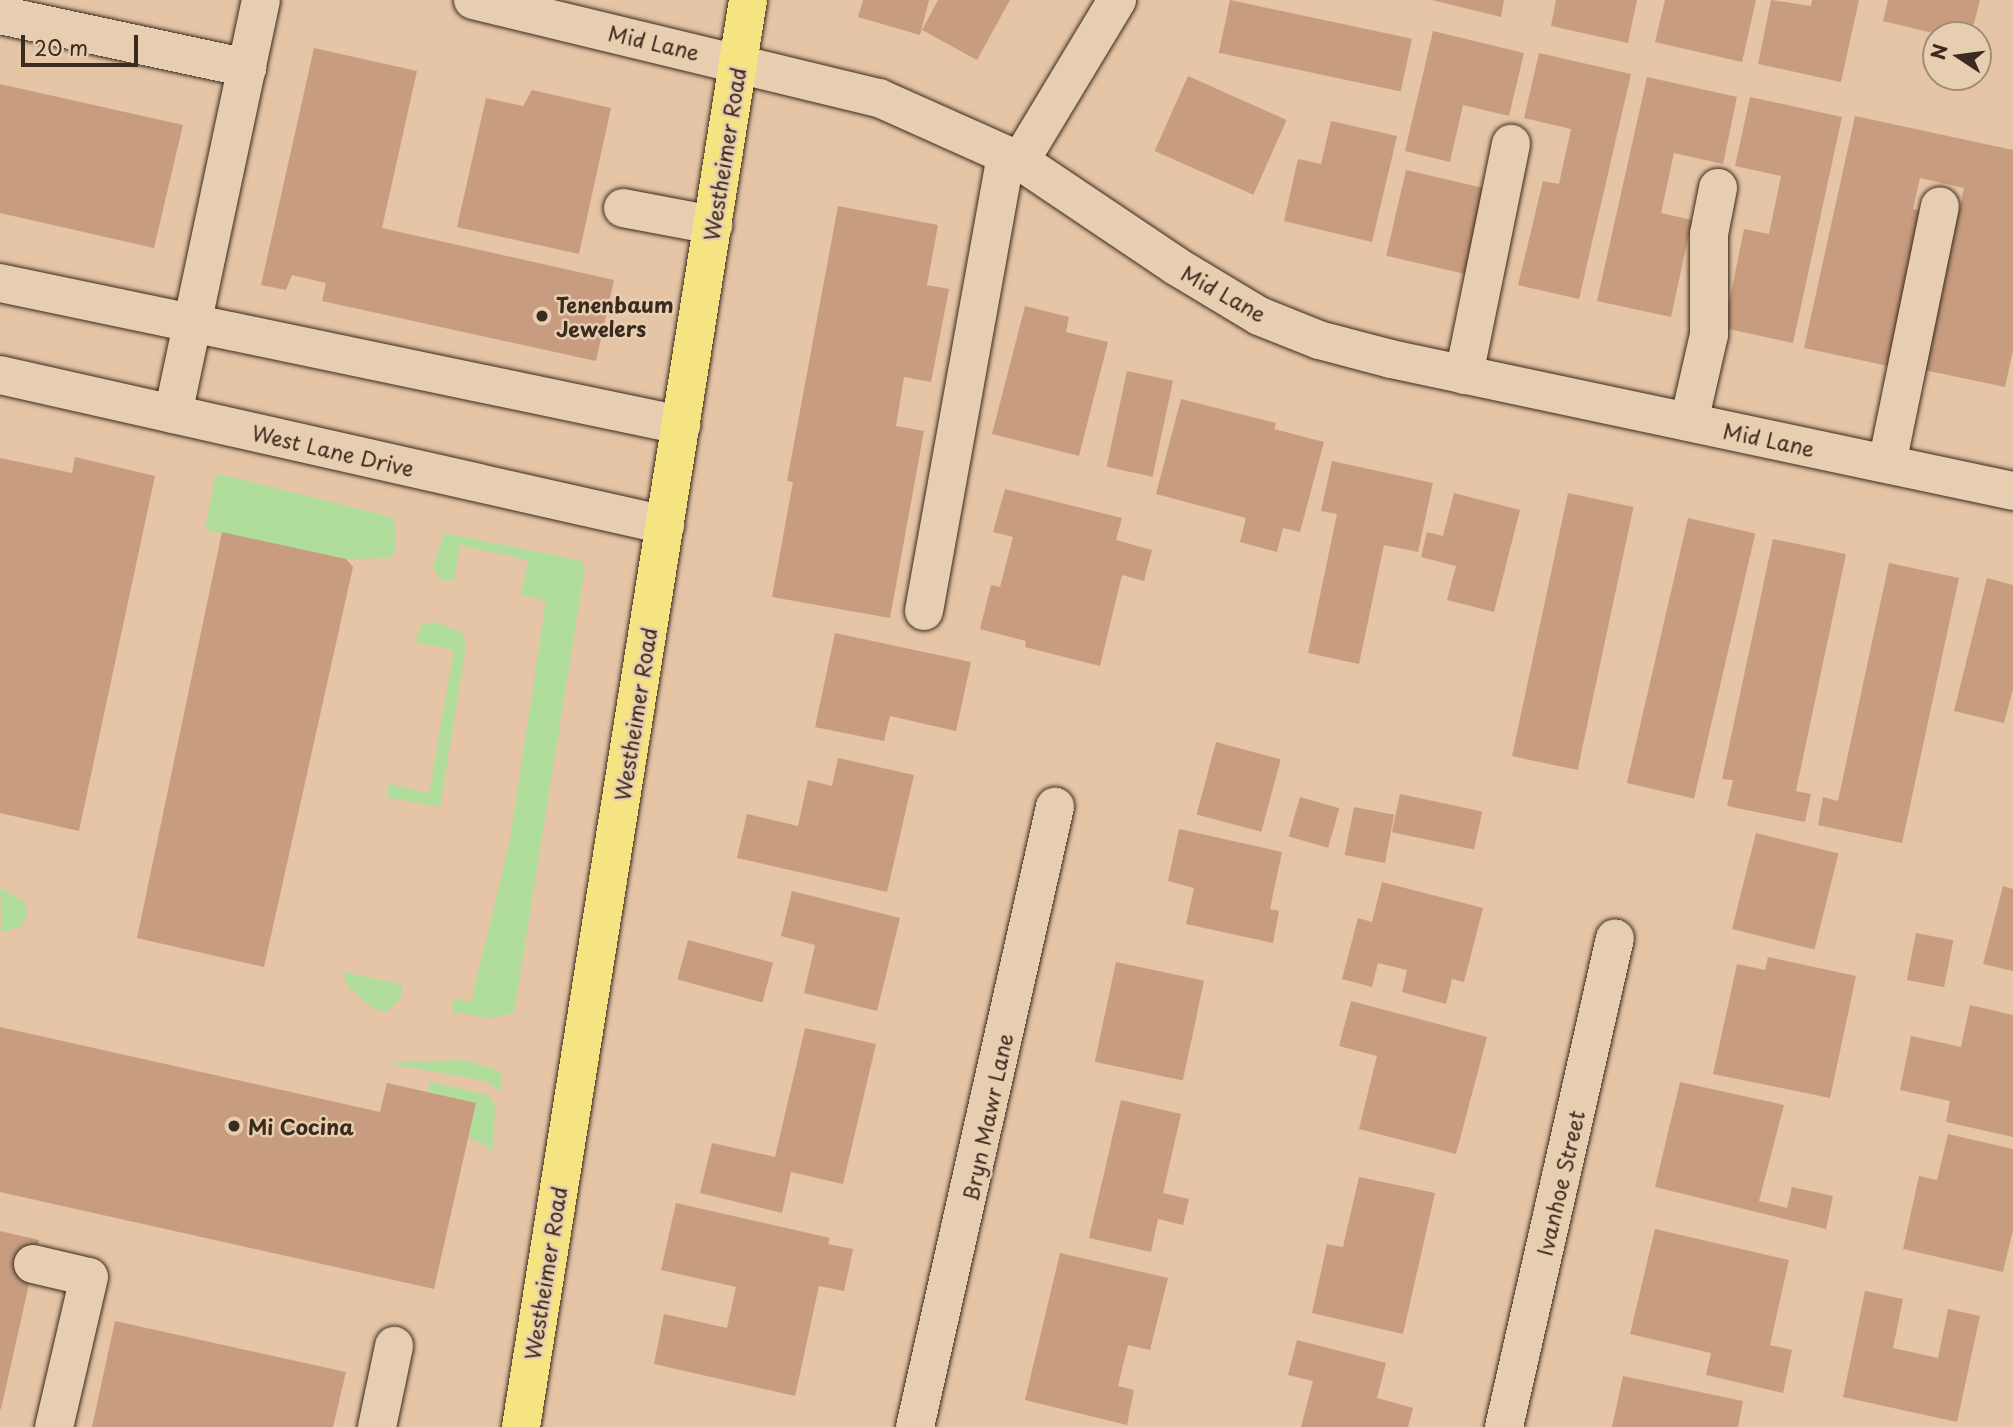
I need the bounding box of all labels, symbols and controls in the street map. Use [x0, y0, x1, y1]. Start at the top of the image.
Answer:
street label: Mid Lane [606, 19, 702, 65]
scale bar [24, 21, 142, 65]
north arrow [1922, 21, 1992, 91]
text: 20 m [34, 31, 88, 63]
text: N [1923, 41, 1954, 62]
street label: Westheimer Road [698, 65, 750, 243]
street label: Mid Lane [1177, 259, 1271, 327]
place label: Tenenbaum Jewelers [556, 291, 674, 341]
marker: Tenenbaum Jewelers [534, 308, 550, 324]
street label: Mid Lane [1721, 417, 1817, 461]
street label: West Lane Drive [250, 419, 416, 481]
street label: Westheimer Road [609, 625, 661, 803]
street label: Bryn Mawr Lane [957, 1031, 1017, 1203]
street label: Ivanhoe Street [1531, 1108, 1589, 1258]
place label: Mi Cocina [248, 1113, 355, 1139]
marker: Mi Cocina [226, 1118, 242, 1134]
street label: Westheimer Road [519, 1184, 571, 1362]

